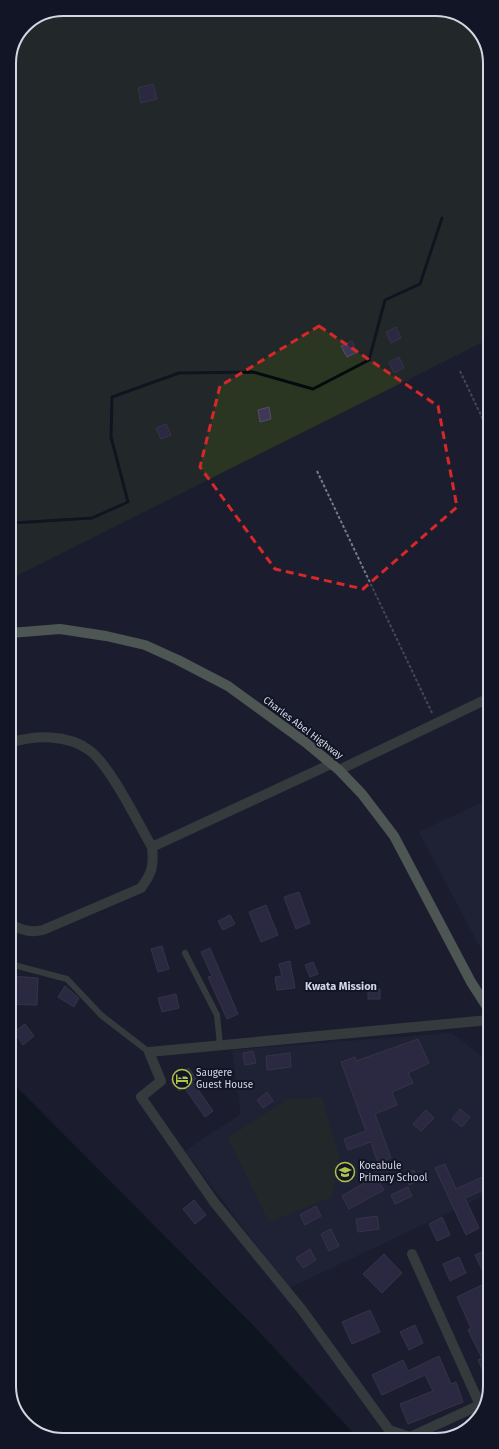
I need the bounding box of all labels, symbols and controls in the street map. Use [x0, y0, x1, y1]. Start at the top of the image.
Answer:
street label: Charles Abel Highway [261, 694, 345, 762]
district label: Kwata Mission [305, 980, 377, 993]
place label: Saugere Guest House [196, 1067, 253, 1091]
hotel icon: Saugere Guest House [171, 1068, 193, 1090]
place label: Koeabule Primary School [359, 1160, 427, 1184]
school or university icon: Koeabule Primary School [334, 1161, 356, 1183]

